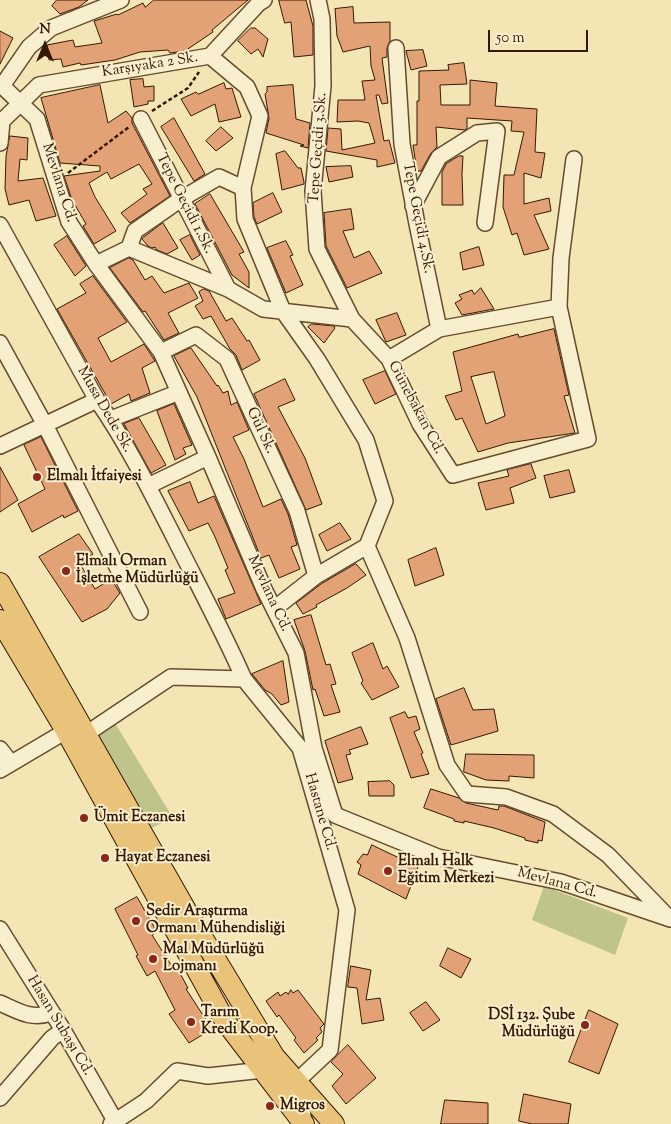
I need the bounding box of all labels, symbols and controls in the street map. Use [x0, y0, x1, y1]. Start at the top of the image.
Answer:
north arrow [20, 20, 70, 70]
text: N [39, 20, 51, 40]
scale bar [491, 20, 591, 52]
text: 50 m [496, 28, 525, 49]
street label: Karşıyaka 2 Sk. [101, 50, 199, 82]
street label: Tepe Geçidi 3.Sk. [306, 92, 332, 204]
street label: Mevlana Cd. [37, 141, 79, 225]
street label: Tepe Geçidi 1.Sk. [151, 151, 217, 257]
street label: Tepe Geçidi 4.Sk. [397, 161, 437, 275]
street label: Günebakan Cd. [383, 358, 447, 458]
street label: Musa Dede Sk. [72, 364, 136, 456]
street label: Gül Sk. [241, 405, 279, 457]
place label: Elmalı İtfaiyesi [47, 468, 142, 486]
marker: Elmalı İtfaiyesi [31, 471, 43, 483]
place label: Elmalı Orman İşletme Müdürlüğü [76, 553, 199, 588]
street label: Mevlana Cd. [242, 553, 294, 635]
marker: Elmalı Orman İşletme Müdürlüğü [60, 565, 72, 577]
street label: Hastane Cd. [299, 771, 339, 853]
place label: Ümit Eczanesi [94, 809, 185, 827]
marker: Ümit Eczanesi [78, 812, 90, 824]
place label: Hayat Eczanesi [115, 849, 210, 867]
marker: Hayat Eczanesi [99, 852, 111, 864]
place label: Elmalı Halk Eğitim Merkezi [398, 853, 494, 888]
marker: Elmalı Halk Eğitim Merkezi [382, 865, 394, 877]
street label: Mevlana Cd. [515, 865, 599, 903]
place label: Sedir Araştırma Ormanı Mühendisliği [146, 903, 285, 938]
marker: Sedir Araştırma Ormanı Mühendisliği [130, 915, 142, 927]
place label: Mal Müdürlüğü Lojmanı [163, 941, 264, 976]
marker: Mal Müdürlüğü Lojmanı [147, 953, 159, 965]
street label: Hasan Subaşı Cd. [22, 973, 96, 1079]
place label: Tarım Kredi Koop. [201, 1004, 278, 1039]
place label: DSİ 132. Şube Müdürlüğü [488, 1007, 575, 1042]
marker: Tarım Kredi Koop. [185, 1016, 197, 1028]
marker: DSİ 132. Şube Müdürlüğü [579, 1019, 591, 1031]
place label: Migros [280, 1097, 325, 1115]
marker: Migros [264, 1100, 276, 1112]

